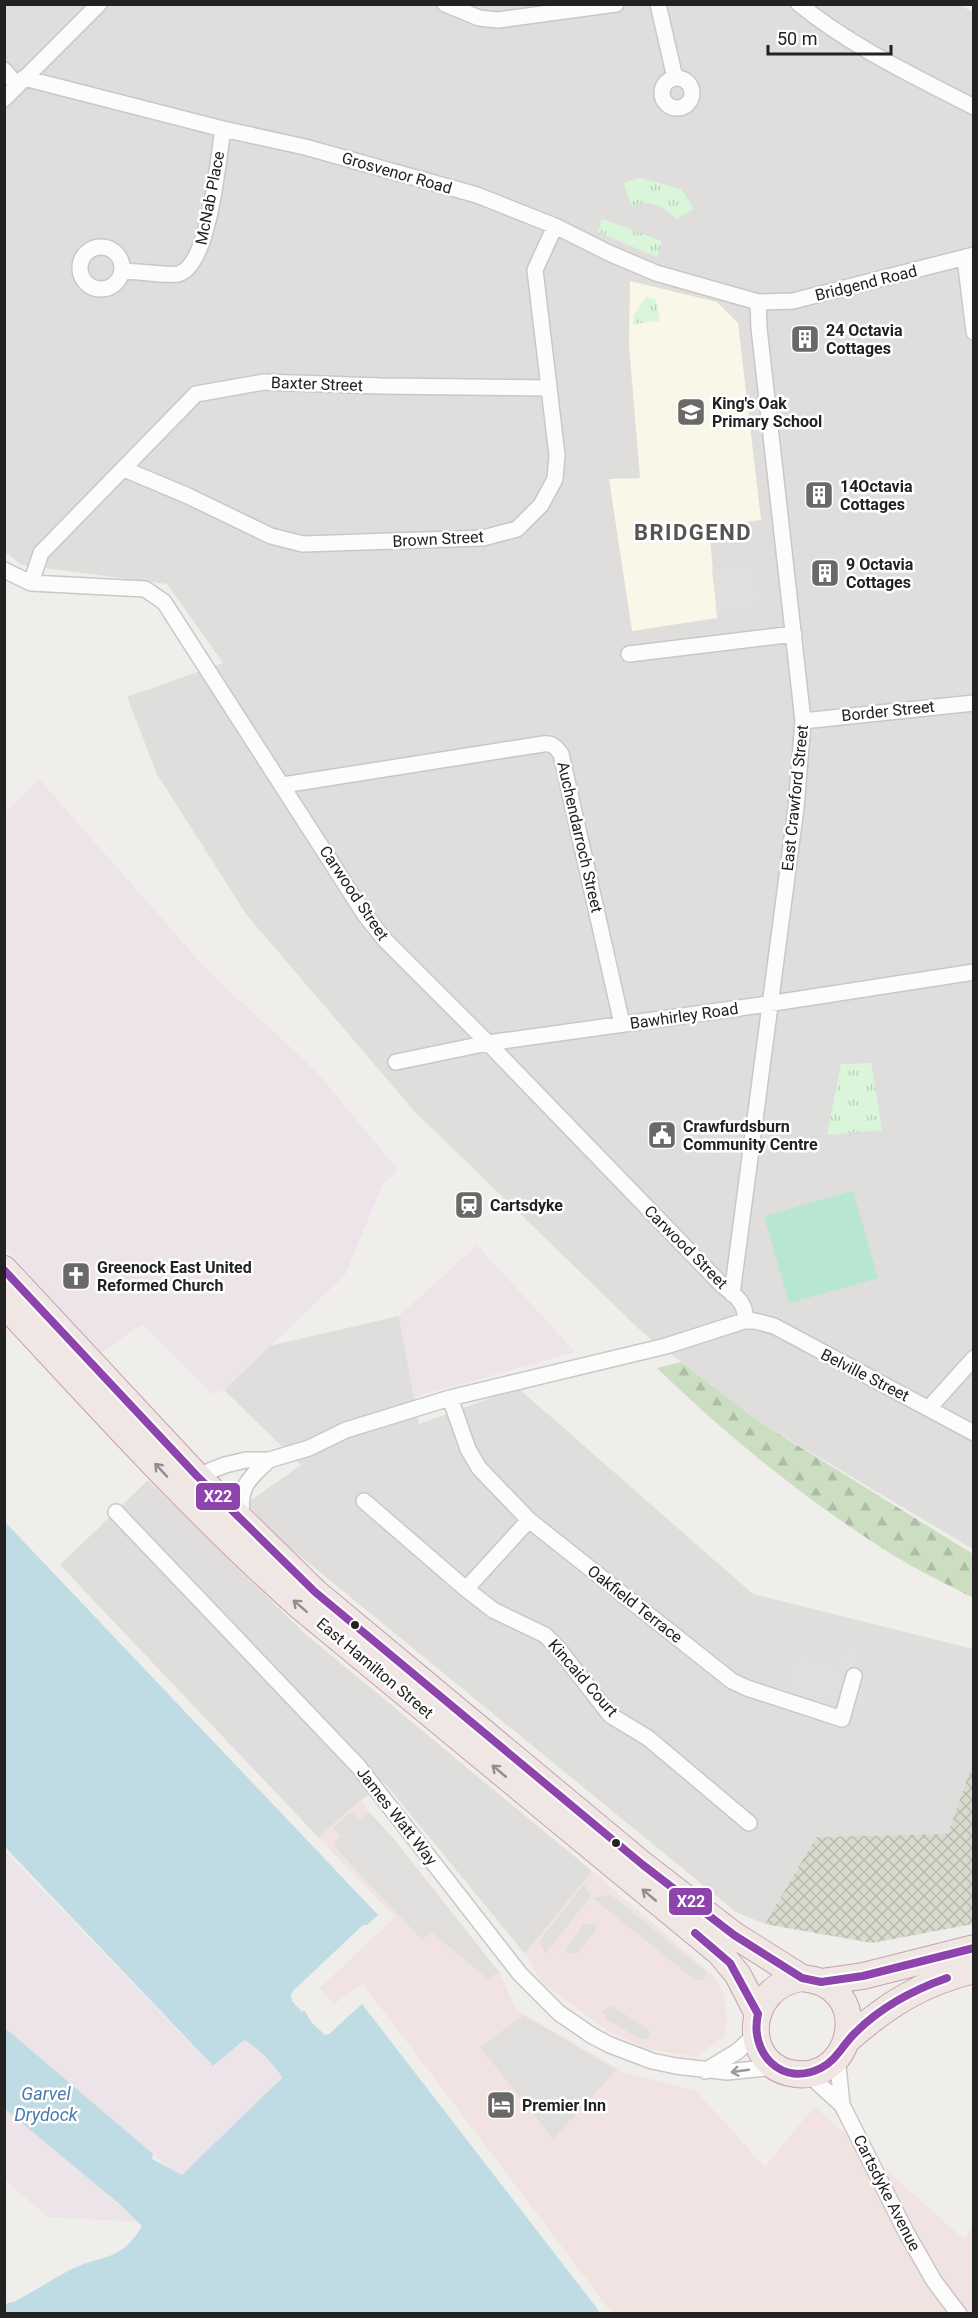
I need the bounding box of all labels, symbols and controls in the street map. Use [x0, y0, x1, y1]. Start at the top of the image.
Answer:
scale bar [768, 18, 891, 56]
text: 50 m [777, 28, 817, 49]
street label: Grosvenor Road [340, 148, 454, 198]
street label: McNab Place [192, 150, 228, 246]
street label: Bridgend Road [813, 261, 919, 305]
place label: 24 Octavia Cottages [826, 321, 903, 358]
building icon: 24 Octavia Cottages [789, 323, 821, 355]
street label: Baxter Street [271, 373, 363, 395]
place label: King's Oak Primary School [712, 394, 822, 431]
school or university icon: King's Oak Primary School [675, 396, 707, 428]
place label: 14Octavia Cottages [840, 477, 913, 514]
building icon: 14Octavia Cottages [803, 479, 835, 511]
district label: BRIDGEND [634, 520, 752, 545]
street label: Brown Street [392, 527, 484, 551]
place label: 9 Octavia Cottages [846, 555, 914, 592]
building icon: 9 Octavia Cottages [809, 557, 841, 589]
street label: Border Street [841, 697, 935, 725]
street label: East Crawford Street [778, 724, 812, 872]
street label: Auchendarroch Street [553, 760, 607, 914]
street label: Carwood Street [315, 842, 393, 944]
street label: Bawhirley Road [629, 999, 739, 1033]
place label: Crawfurdsburn Community Centre [683, 1117, 818, 1154]
public building icon: Crawfurdsburn Community Centre [646, 1119, 678, 1151]
station icon: Cartsdyke [453, 1189, 485, 1221]
place label: Cartsdyke [490, 1196, 563, 1215]
street label: Carwood Street [640, 1201, 732, 1293]
place label: Greenock East United Reformed Church [97, 1258, 252, 1295]
church icon: Greenock East United Reformed Church [60, 1260, 92, 1292]
street label: Belville Street [818, 1345, 912, 1405]
one-way arrow [154, 1463, 168, 1478]
line badge: X22 [195, 1482, 241, 1511]
text: X22 [204, 1487, 232, 1506]
street label: Oakfield Terrace [584, 1561, 686, 1647]
one-way arrow [292, 1600, 308, 1613]
street label: East Hamilton Street [313, 1614, 437, 1722]
unlabelled marker [349, 1619, 361, 1631]
street label: Kincaid Court [544, 1635, 622, 1721]
street label: James Watt Way [353, 1763, 442, 1869]
one-way arrow [492, 1764, 507, 1778]
unlabelled marker [610, 1837, 622, 1849]
line badge: X22 [668, 1887, 713, 1916]
one-way arrow [642, 1889, 658, 1902]
text: X22 [677, 1892, 705, 1911]
one-way arrow [730, 2065, 750, 2076]
water label: Garvel Drydock [14, 2083, 79, 2125]
hotel icon: Premier Inn [485, 2089, 517, 2121]
place label: Premier Inn [522, 2096, 606, 2115]
street label: Cartsdyke Avenue [850, 2132, 924, 2254]

